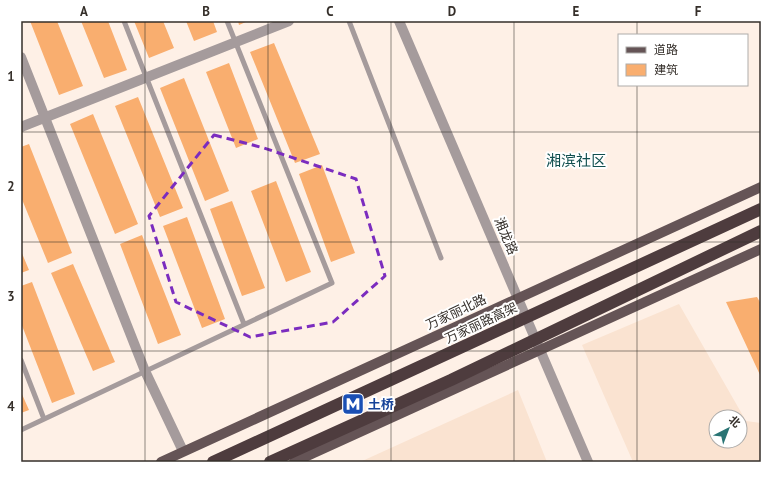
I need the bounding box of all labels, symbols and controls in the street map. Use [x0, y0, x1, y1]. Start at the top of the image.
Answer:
text: A [80, 3, 88, 20]
text: B [202, 3, 210, 20]
text: C [326, 3, 334, 20]
text: D [448, 3, 456, 20]
text: E [573, 3, 580, 20]
text: F [695, 3, 702, 20]
legend [618, 34, 748, 86]
text: 道路 [654, 42, 678, 57]
text: 建筑 [654, 62, 678, 77]
text: 1 [7, 68, 15, 85]
district label: 湘滨社区 [546, 151, 606, 170]
text: 2 [7, 178, 15, 195]
street label: 湘龙路 [491, 215, 521, 257]
text: 3 [7, 288, 15, 305]
street label: 万家丽北路 [423, 291, 489, 333]
street label: 万家丽路高架 [442, 299, 520, 347]
metro station icon: 土桥 [340, 391, 366, 417]
place label: 土桥 [368, 396, 394, 413]
text: 4 [7, 398, 15, 415]
north arrow [708, 409, 748, 449]
text: 北 [726, 413, 743, 430]

